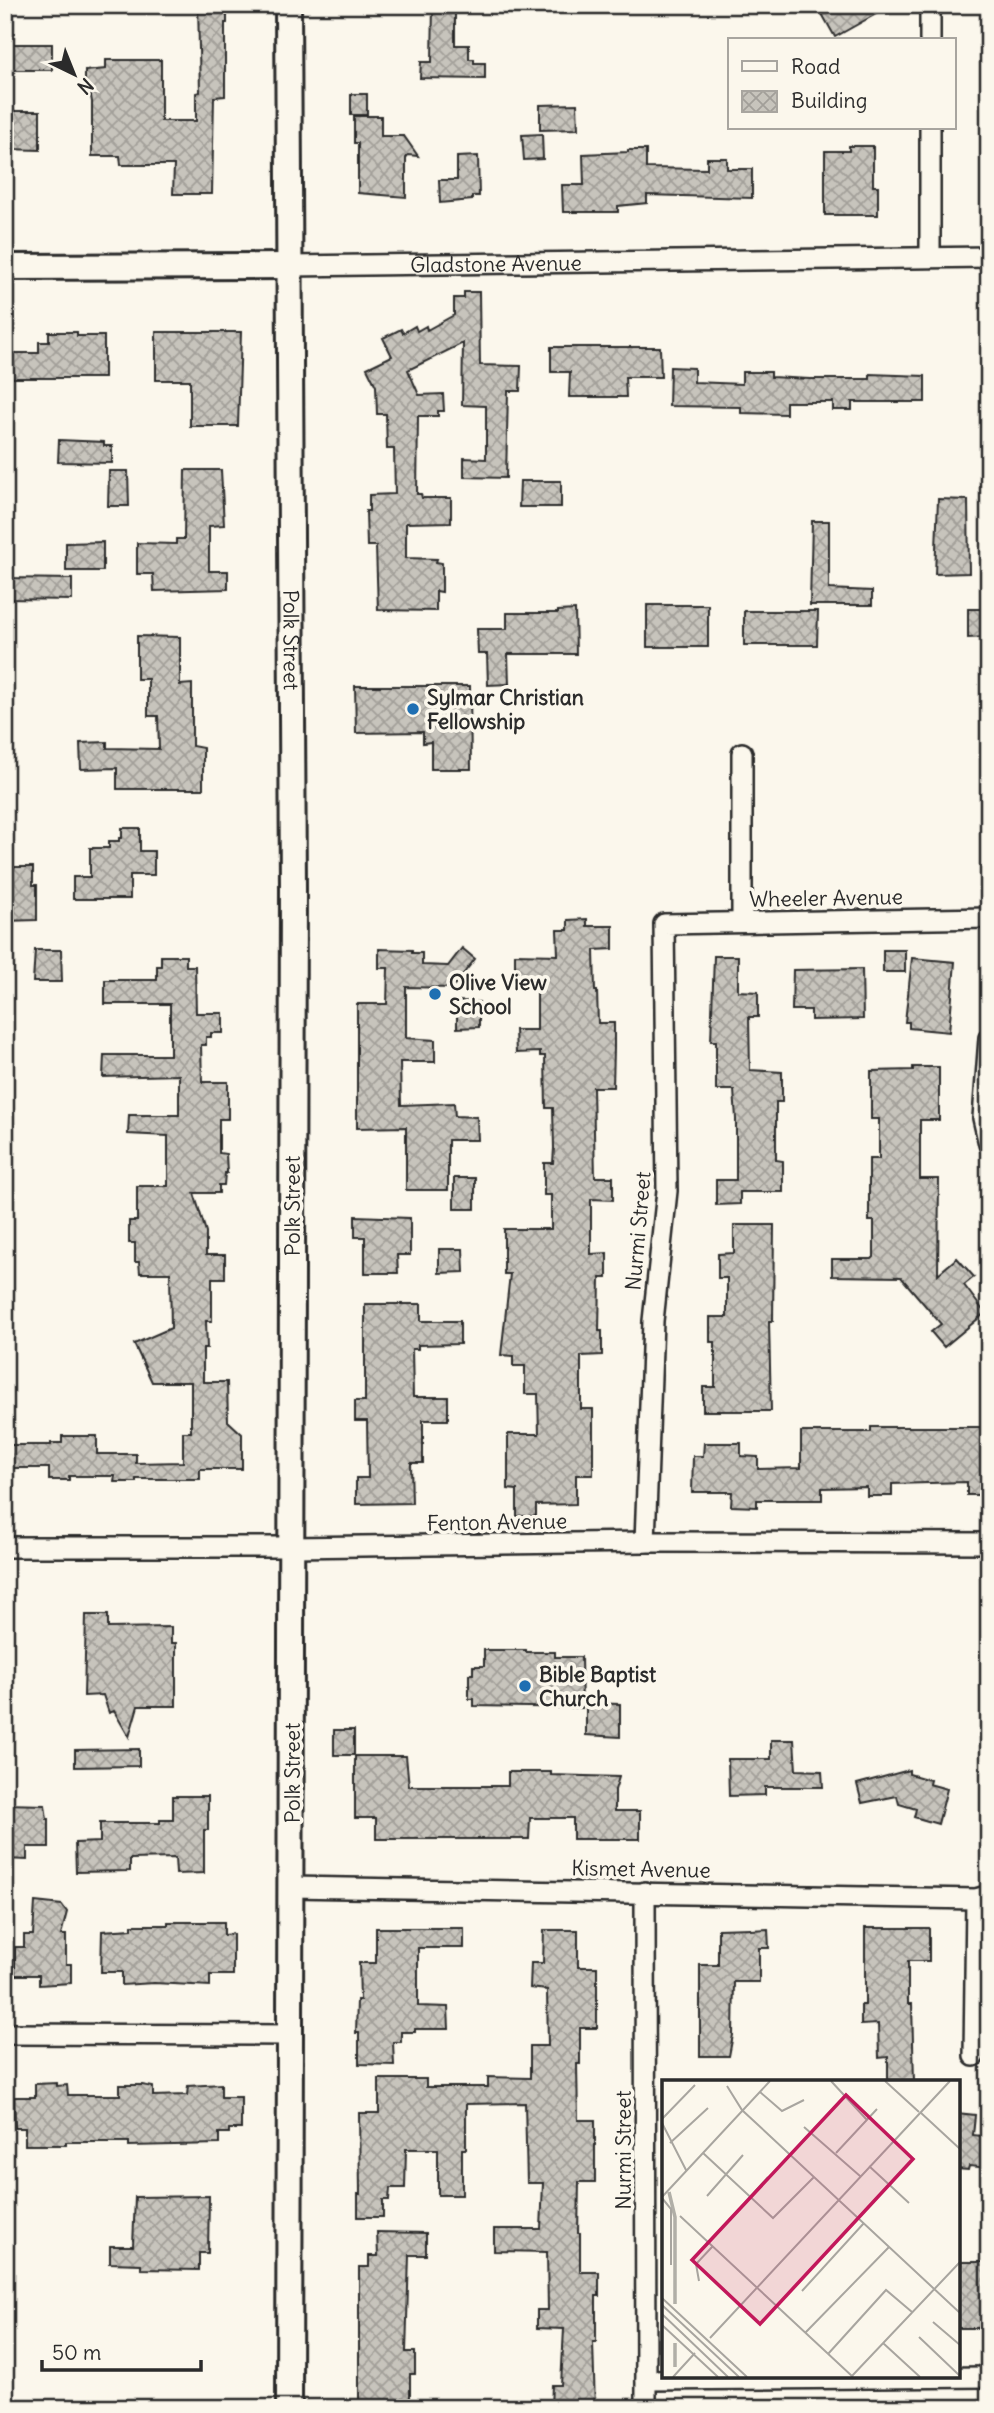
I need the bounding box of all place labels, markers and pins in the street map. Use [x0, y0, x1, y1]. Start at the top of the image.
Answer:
place label: Sylmar Christian Fellowship [427, 684, 584, 735]
marker: Sylmar Christian Fellowship [405, 701, 421, 717]
place label: Olive View School [449, 969, 547, 1020]
marker: Olive View School [427, 986, 443, 1002]
place label: Bible Baptist Church [539, 1661, 657, 1712]
marker: Bible Baptist Church [517, 1678, 533, 1694]

